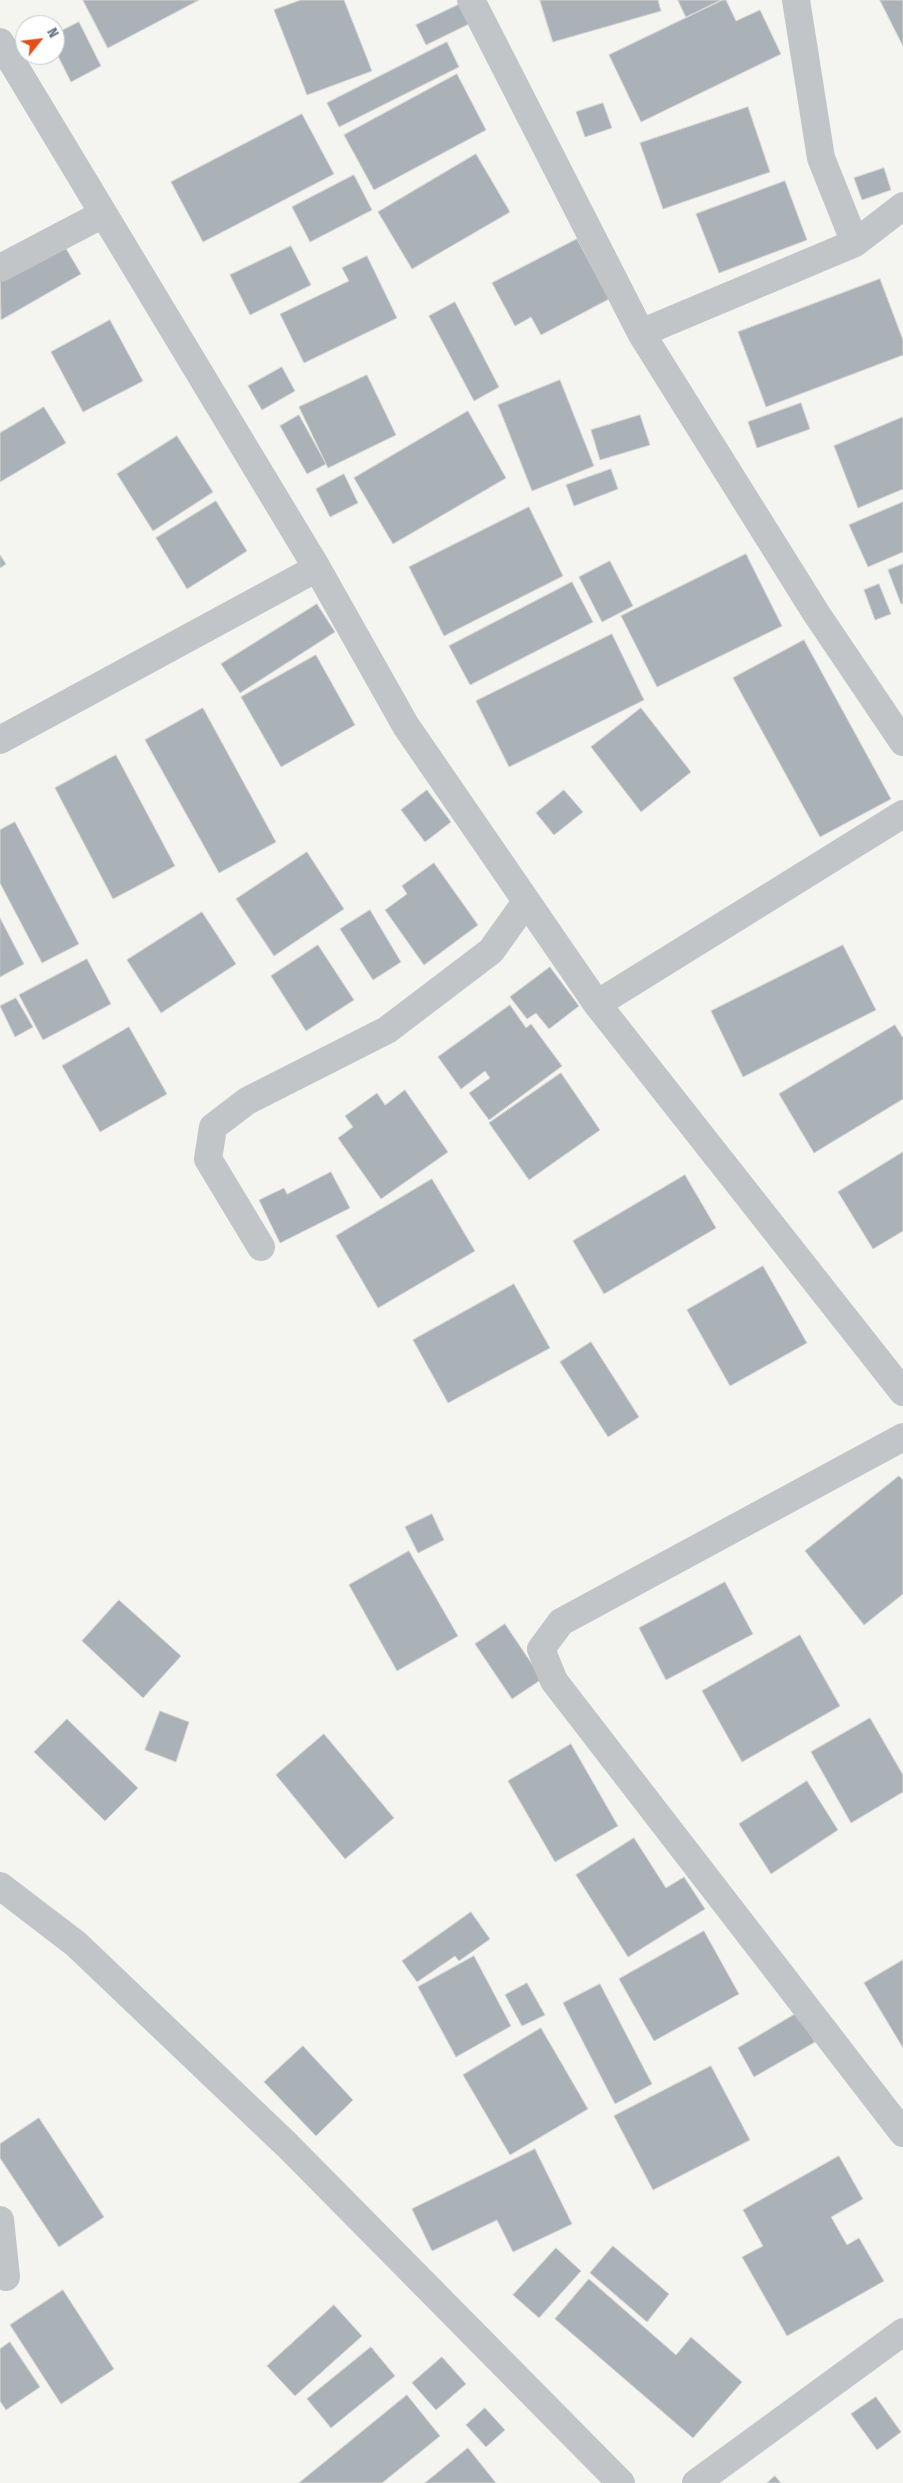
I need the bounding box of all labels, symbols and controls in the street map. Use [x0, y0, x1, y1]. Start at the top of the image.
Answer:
north arrow [15, 15, 65, 65]
text: N [43, 25, 62, 41]

